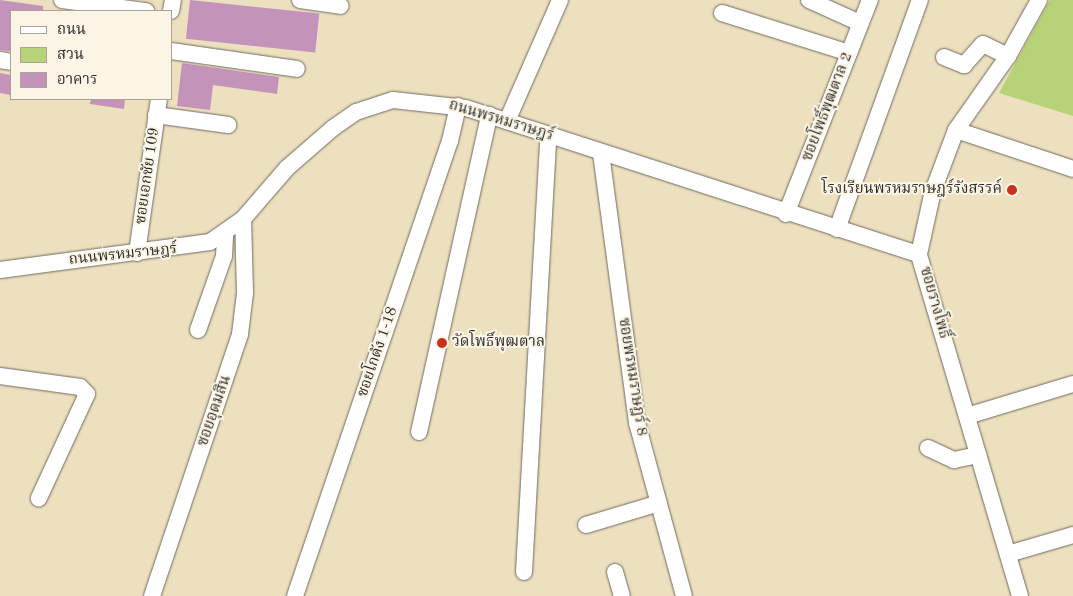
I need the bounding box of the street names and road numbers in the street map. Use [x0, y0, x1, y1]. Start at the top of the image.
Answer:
street label: ซอยโพธิ์พุฒตาล 2 [799, 50, 857, 164]
street label: ถนนพรหมราษฎร์ [446, 96, 556, 146]
street label: ซอยเอกชัย 109 [132, 126, 164, 226]
street label: ถนนพรหมราษฎร์ [68, 240, 178, 270]
street label: ซอยรางโพธิ์ [915, 265, 953, 341]
street label: ซอยโกดัง 1-18 [354, 304, 402, 400]
street label: ซอยพรหมราษฎร์ 8 [614, 317, 650, 437]
street label: ซอยอุดมสิน [194, 373, 236, 449]

